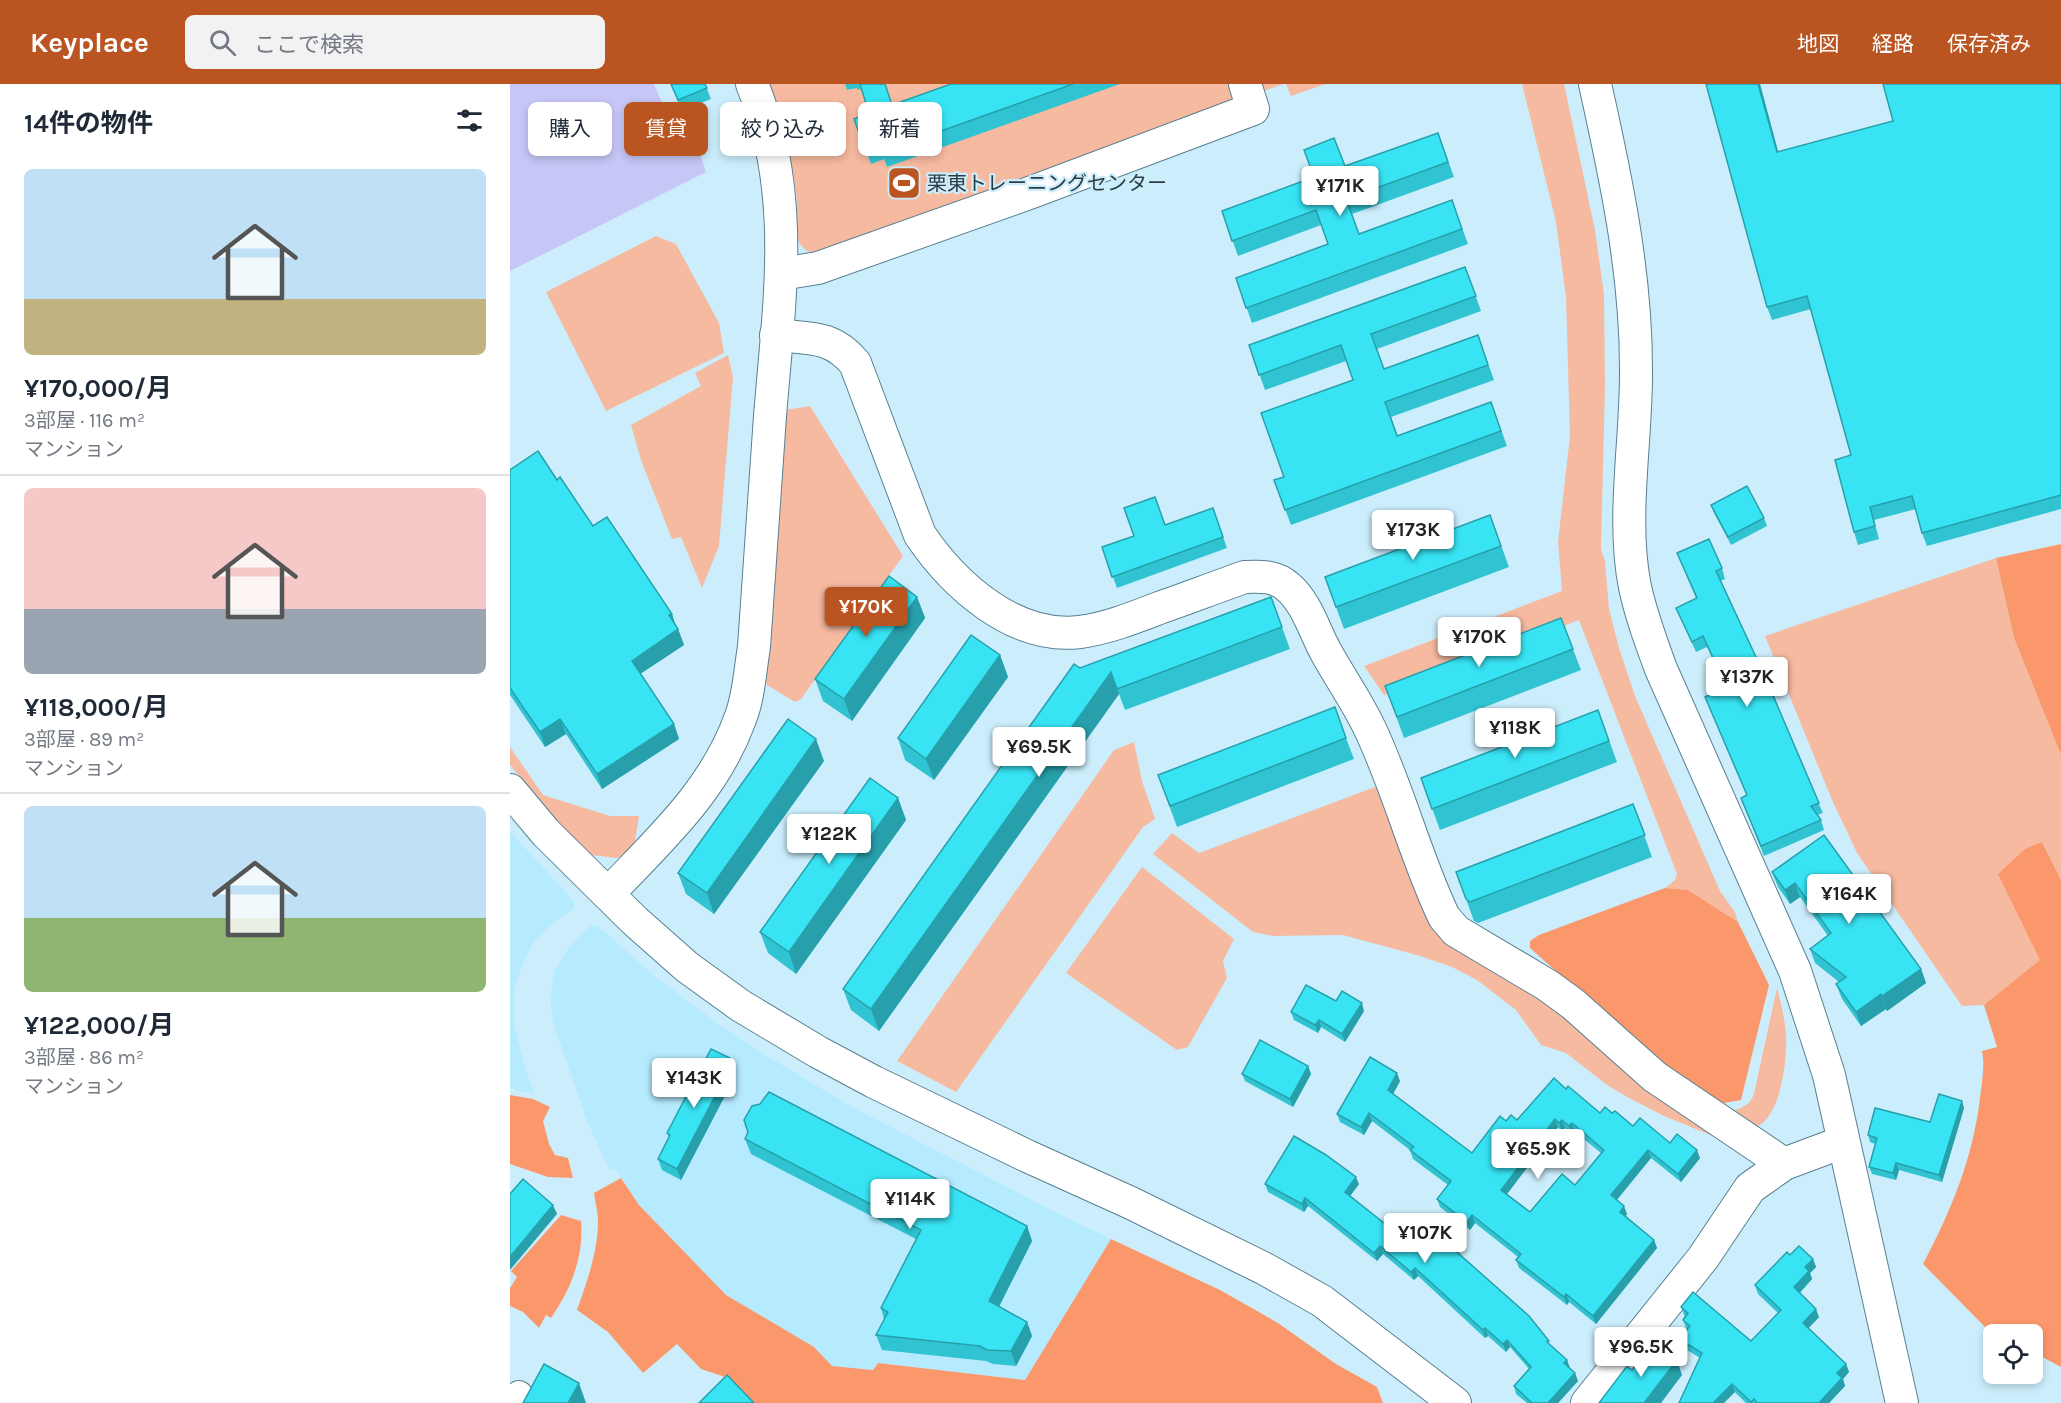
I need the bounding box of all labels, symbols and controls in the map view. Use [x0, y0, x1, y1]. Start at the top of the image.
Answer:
search box [185, 15, 605, 69]
text: Keyplace [30, 26, 149, 59]
icon: search [206, 26, 239, 59]
text: ここで検索 [254, 32, 364, 58]
text: 地図 [1797, 32, 1839, 56]
text: 経路 [1872, 32, 1914, 56]
text: 保存済み [1947, 32, 2031, 56]
chip: 購入 [528, 102, 612, 156]
chip: 賃貸 [624, 102, 708, 156]
chip: 絞り込み [720, 102, 846, 156]
chip: 新着 [858, 102, 942, 156]
icon: filters [453, 104, 486, 137]
text: 14件の物件 [24, 108, 153, 139]
sports icon: 栗東トレーニングセンター [886, 165, 922, 201]
pin: ¥171K [1298, 166, 1382, 217]
place label: 栗東トレーニングセンター [927, 172, 1167, 195]
text: ¥171K [1315, 174, 1365, 197]
icon: home [201, 208, 309, 316]
text: ¥170,000/月 [24, 373, 172, 404]
text: 3部屋 · 116 m² [24, 409, 145, 432]
text: マンション [24, 438, 124, 461]
pin: ¥173K [1371, 510, 1455, 561]
text: ¥173K [1386, 518, 1440, 541]
icon: home [201, 527, 309, 635]
pin: ¥170K [824, 587, 908, 638]
text: ¥170K [839, 595, 893, 618]
pin: ¥170K [1437, 617, 1521, 668]
text: ¥170K [1452, 625, 1506, 648]
pin: ¥137K [1705, 657, 1789, 708]
text: ¥137K [1720, 665, 1774, 688]
text: ¥118,000/月 [24, 692, 169, 723]
pin: ¥118K [1473, 708, 1557, 759]
text: ¥118K [1489, 716, 1541, 739]
pin: ¥69.5K [990, 727, 1088, 778]
text: 3部屋 · 89 m² [24, 728, 144, 751]
text: ¥69.5K [1006, 735, 1072, 758]
text: マンション [24, 757, 124, 780]
pin: ¥122K [787, 814, 871, 865]
text: ¥122K [801, 822, 857, 845]
icon: home [201, 845, 309, 953]
pin: ¥164K [1807, 874, 1891, 925]
text: ¥164K [1821, 882, 1877, 905]
text: ¥122,000/月 [24, 1010, 174, 1041]
text: 3部屋 · 86 m² [24, 1046, 144, 1069]
pin: ¥143K [652, 1058, 736, 1109]
text: ¥143K [666, 1066, 722, 1089]
text: マンション [24, 1075, 124, 1098]
pin: ¥65.9K [1489, 1129, 1587, 1180]
text: ¥65.9K [1505, 1137, 1571, 1160]
pin: ¥114K [868, 1179, 952, 1230]
text: ¥114K [885, 1187, 935, 1210]
pin: ¥107K [1383, 1213, 1467, 1264]
text: ¥107K [1398, 1221, 1452, 1244]
map controls [1983, 1324, 2043, 1384]
button: locate [1983, 1324, 2043, 1384]
pin: ¥96.5K [1592, 1327, 1690, 1378]
text: ¥96.5K [1608, 1335, 1674, 1358]

